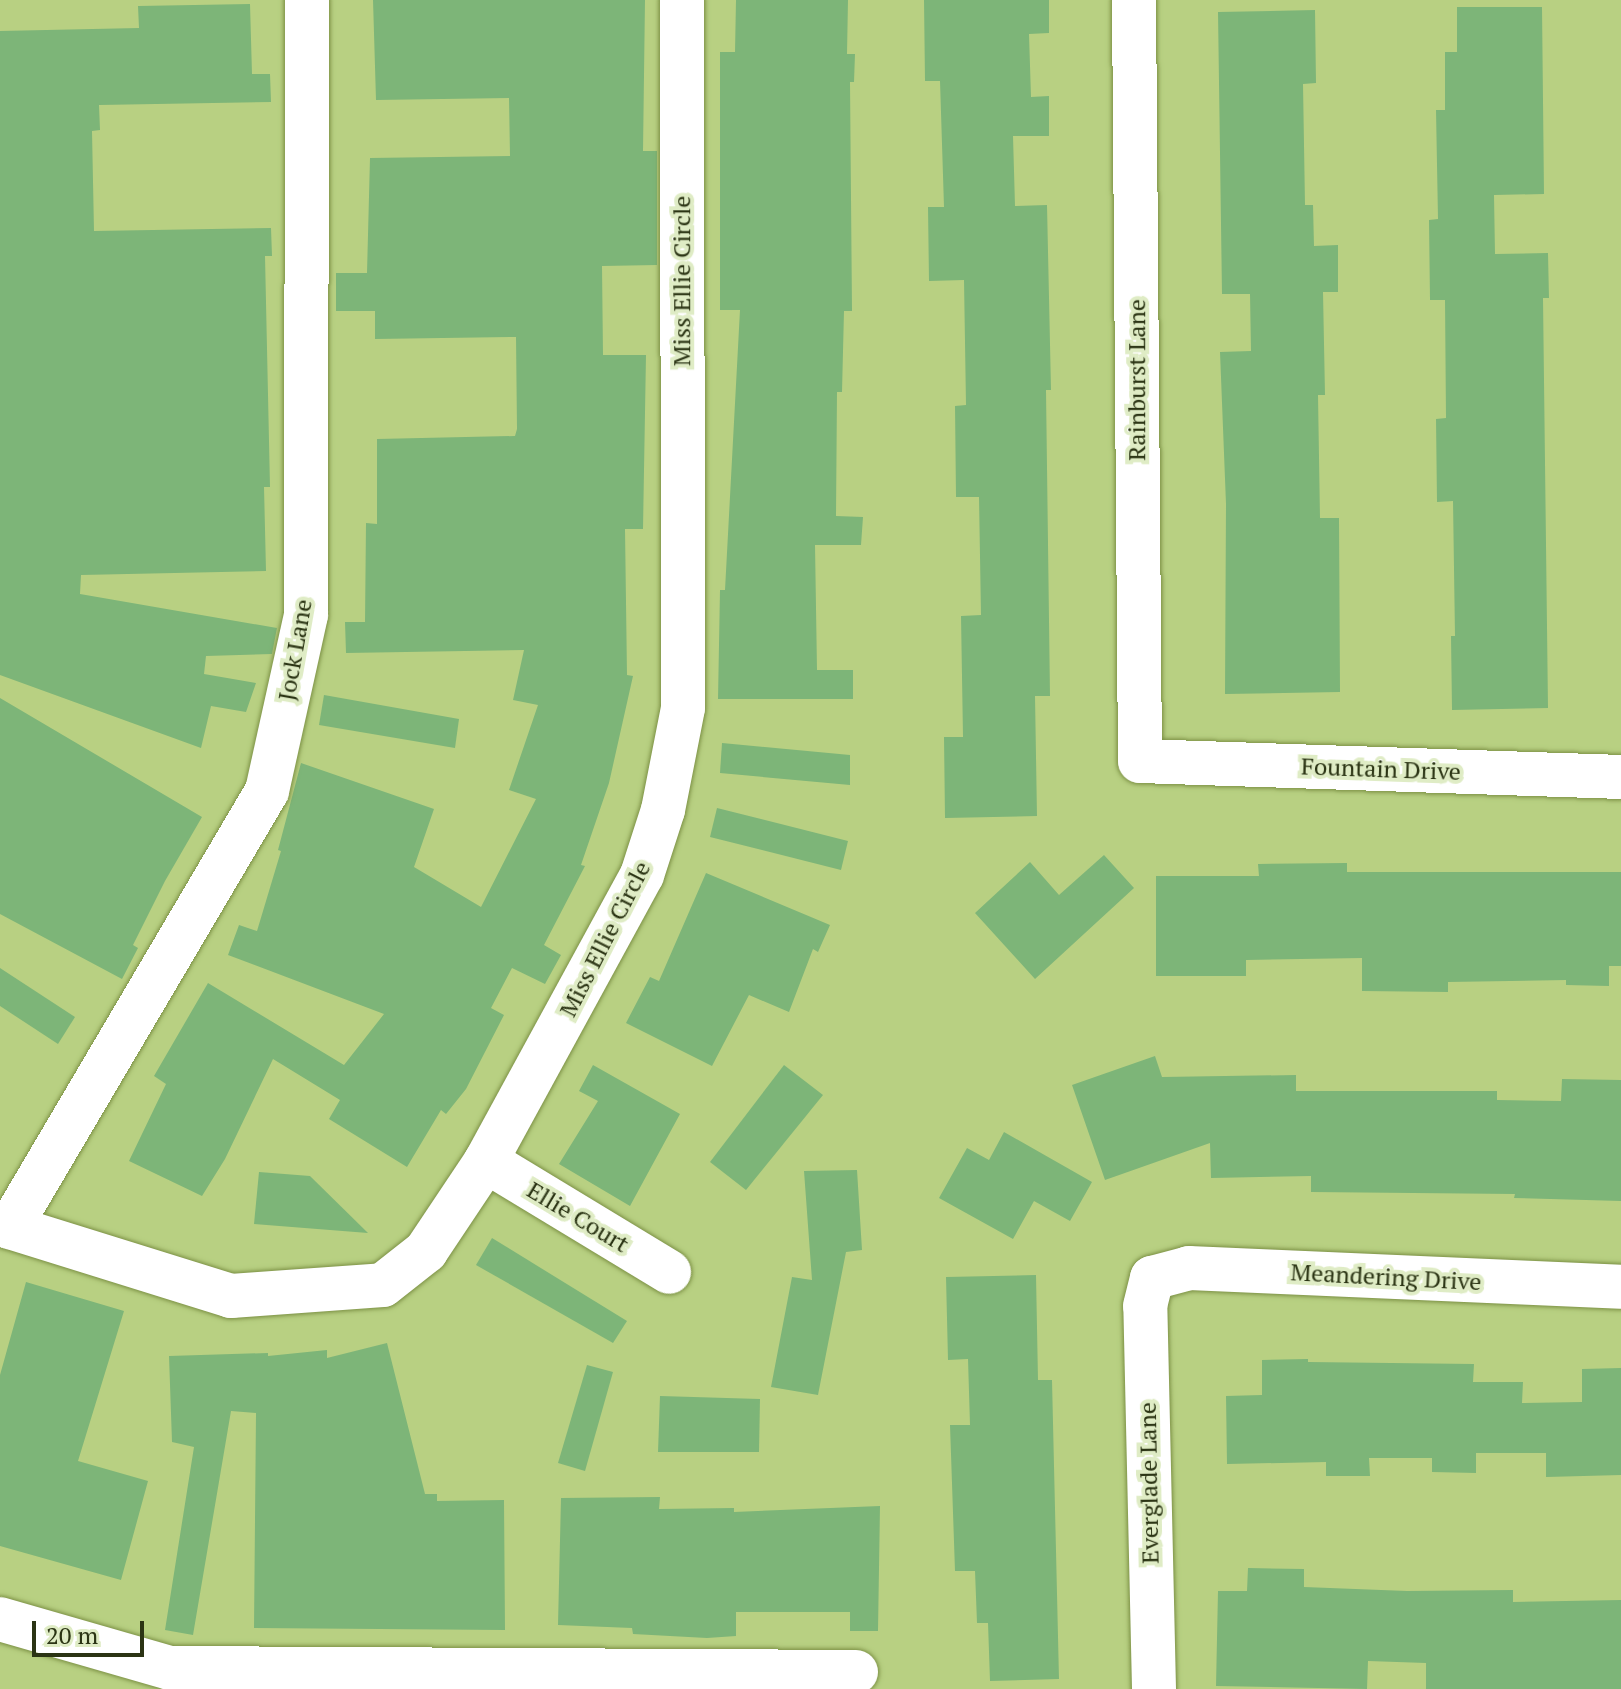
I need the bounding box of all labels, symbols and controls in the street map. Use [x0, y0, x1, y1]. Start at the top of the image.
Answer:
street label: Miss Ellie Circle [668, 196, 696, 366]
street label: Rainburst Lane [1123, 299, 1151, 461]
street label: Jock Lane [272, 597, 318, 703]
street label: Fountain Drive [1301, 752, 1461, 786]
street label: Miss Ellie Circle [553, 856, 657, 1022]
street label: Ellie Court [522, 1175, 634, 1259]
street label: Meandering Drive [1290, 1258, 1482, 1296]
street label: Everglade Lane [1133, 1402, 1165, 1564]
scale bar [36, 1605, 148, 1655]
text: 20 m [46, 1619, 98, 1651]

